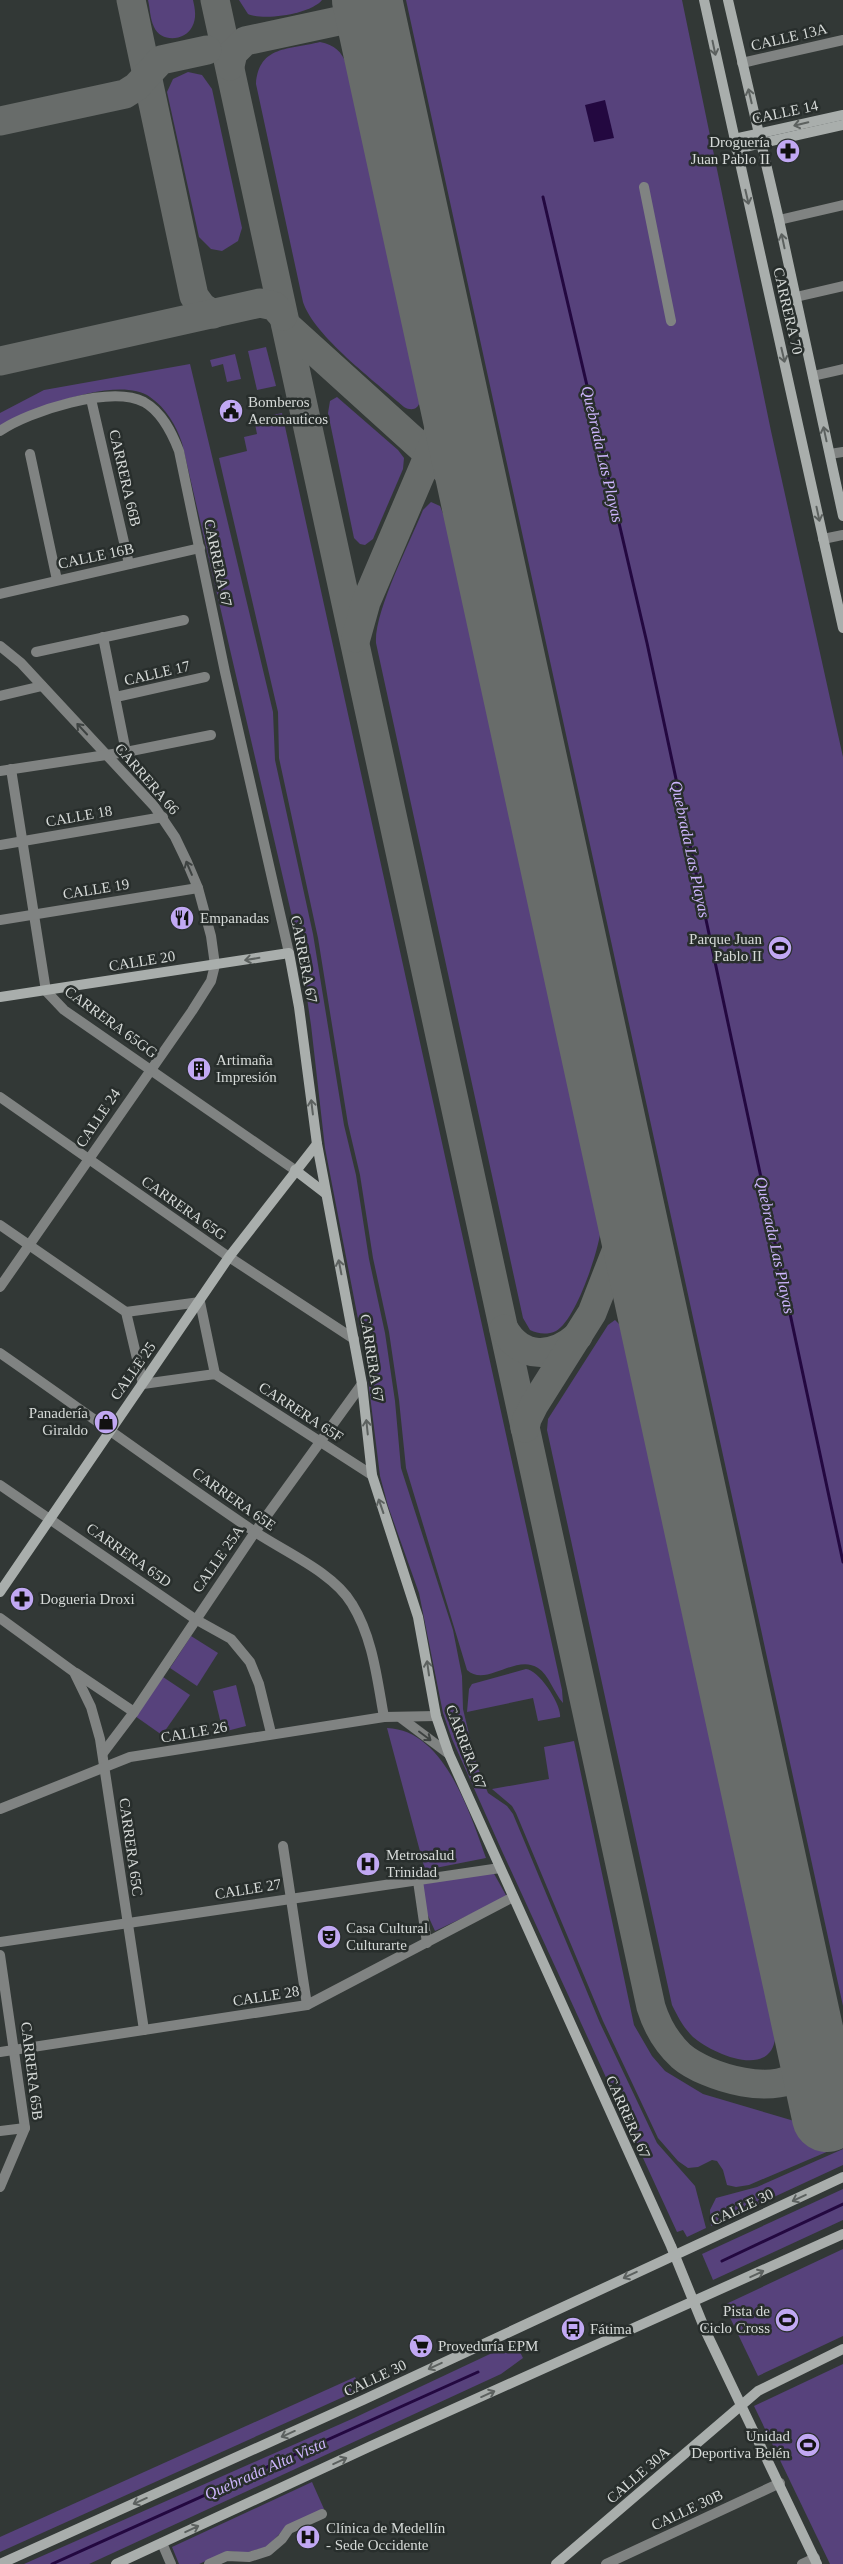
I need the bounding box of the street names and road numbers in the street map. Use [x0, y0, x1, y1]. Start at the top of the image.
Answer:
street label: CALLE 13A [749, 20, 829, 54]
street label: CALLE 14 [751, 97, 820, 127]
street label: CARRERA 70 [770, 266, 806, 356]
street label: CARRERA 66B [106, 428, 144, 528]
street label: CARRERA 67 [201, 518, 235, 609]
street label: CALLE 16B [57, 540, 135, 572]
street label: CALLE 17 [123, 658, 192, 688]
street label: CARRERA 66 [112, 740, 182, 818]
street label: CALLE 18 [45, 802, 113, 830]
street label: CALLE 19 [62, 876, 130, 902]
street label: CARRERA 67 [288, 914, 320, 1005]
street label: CALLE 20 [108, 948, 176, 974]
street label: CARRERA 65GG [62, 983, 161, 1061]
street label: CALLE 24 [73, 1085, 124, 1150]
street label: CARRERA 65G [139, 1173, 230, 1243]
street label: CARRERA 67 [357, 1313, 387, 1404]
street label: CALLE 25 [107, 1339, 159, 1403]
street label: CARRERA 65F [256, 1379, 346, 1445]
street label: CARRERA 65E [189, 1464, 279, 1534]
street label: CARRERA 65D [84, 1520, 175, 1590]
street label: CALLE 25A [189, 1522, 247, 1596]
street label: CARRERA 67 [443, 1703, 490, 1792]
street label: CALLE 26 [160, 1718, 229, 1746]
street label: CARRERA 65C [116, 1797, 146, 1897]
street label: CALLE 27 [214, 1876, 283, 1902]
street label: CALLE 28 [232, 1983, 300, 2009]
street label: CARRERA 65B [18, 2021, 46, 2121]
street label: CARRERA 67 [603, 2073, 654, 2161]
street label: CALLE 30 [708, 2186, 776, 2228]
street label: CALLE 30 [341, 2357, 409, 2399]
street label: CALLE 30A [603, 2443, 673, 2507]
street label: CALLE 30B [649, 2486, 725, 2534]

